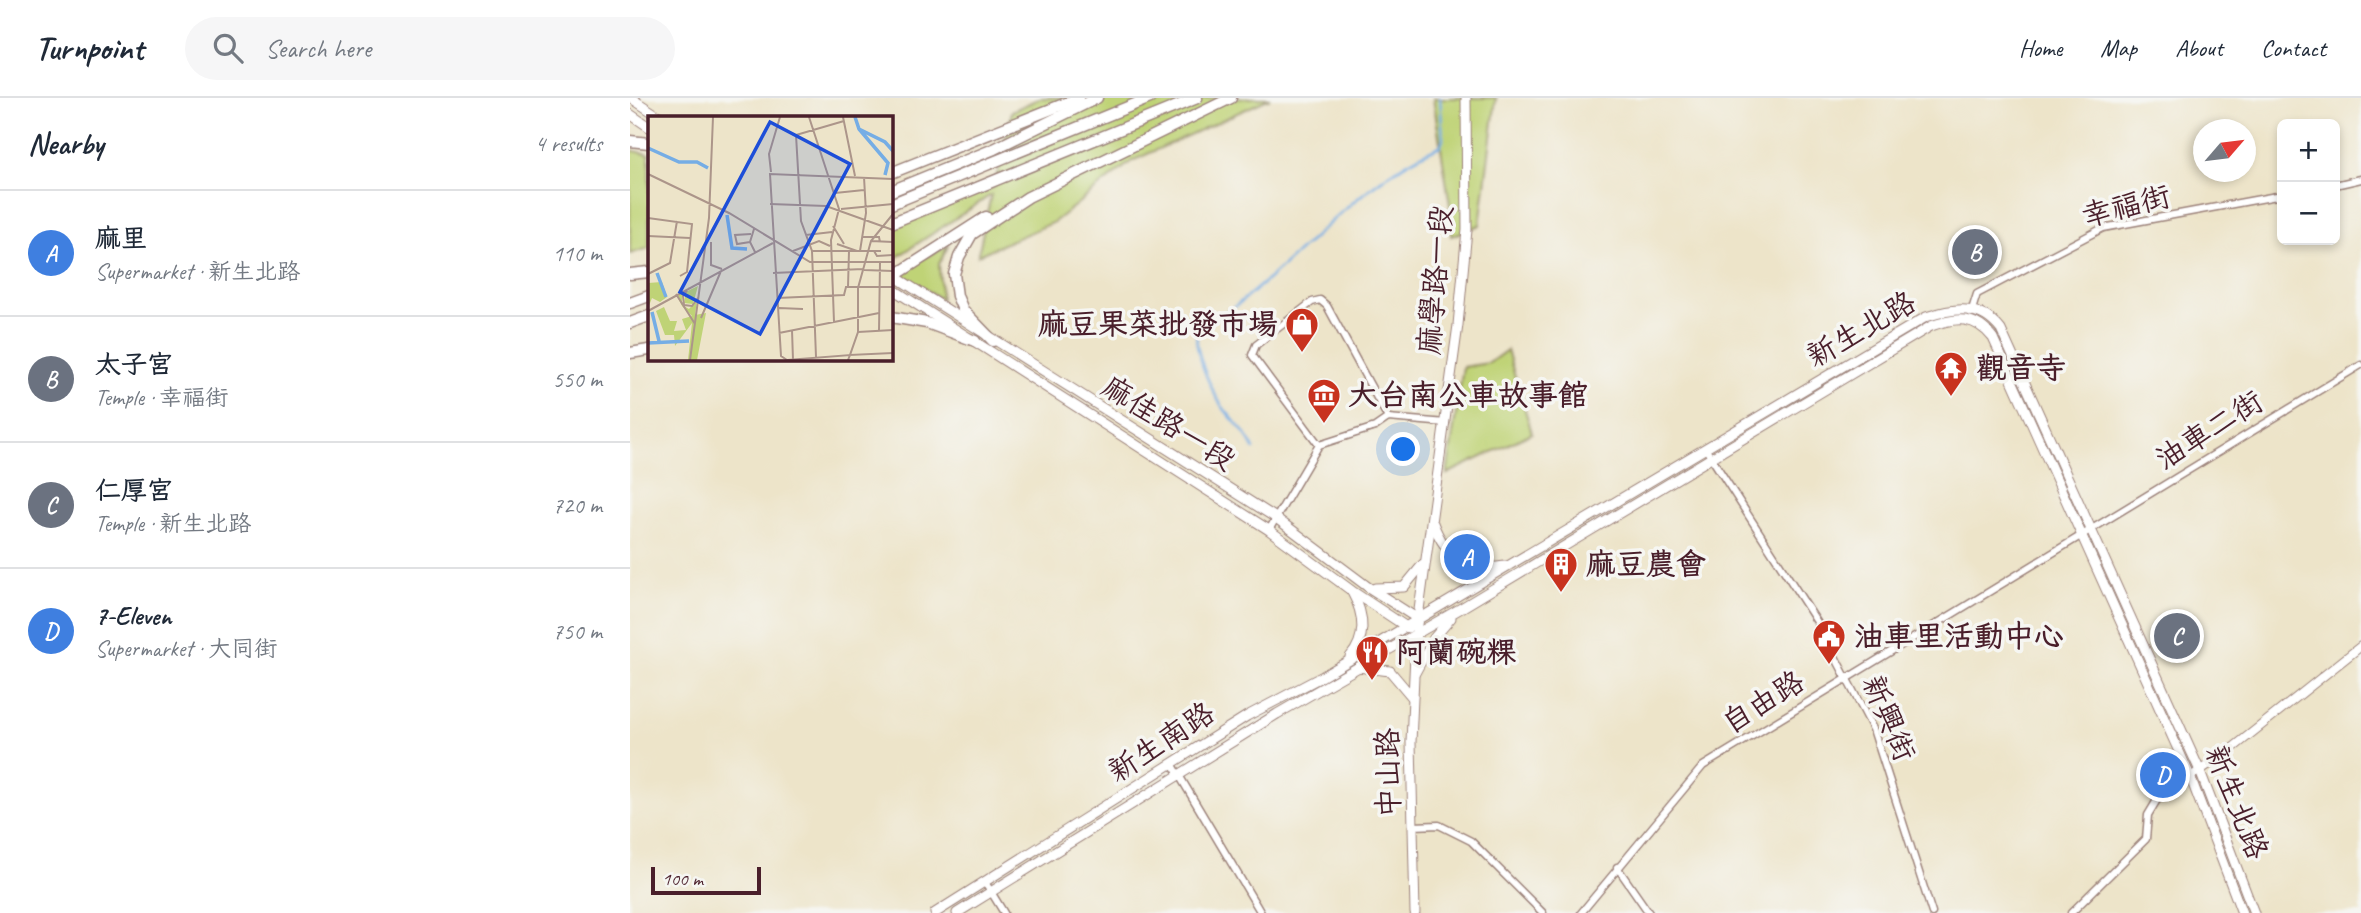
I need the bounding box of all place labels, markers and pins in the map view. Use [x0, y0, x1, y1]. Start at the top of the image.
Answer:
pin: B [1952, 226, 1998, 278]
place label: 麻豆果菜批發市場 [1038, 305, 1278, 343]
shop icon: 麻豆果菜批發市場 [1283, 305, 1321, 354]
temple icon: 觀音寺 [1932, 349, 1970, 398]
place label: 觀音寺 [1976, 349, 2066, 387]
museum icon: 大台南公車故事館 [1305, 376, 1343, 425]
place label: 大台南公車故事館 [1348, 376, 1588, 414]
pin: A [1444, 531, 1490, 583]
building icon: 麻豆農會 [1542, 545, 1580, 594]
place label: 麻豆農會 [1586, 545, 1706, 583]
pin: C [2154, 610, 2200, 662]
public building icon: 油車里活動中心 [1810, 617, 1848, 666]
place label: 油車里活動中心 [1854, 617, 2064, 655]
restaurant icon: 阿蘭碗粿 [1353, 633, 1391, 682]
place label: 阿蘭碗粿 [1396, 633, 1516, 671]
pin: D [2140, 749, 2186, 801]

